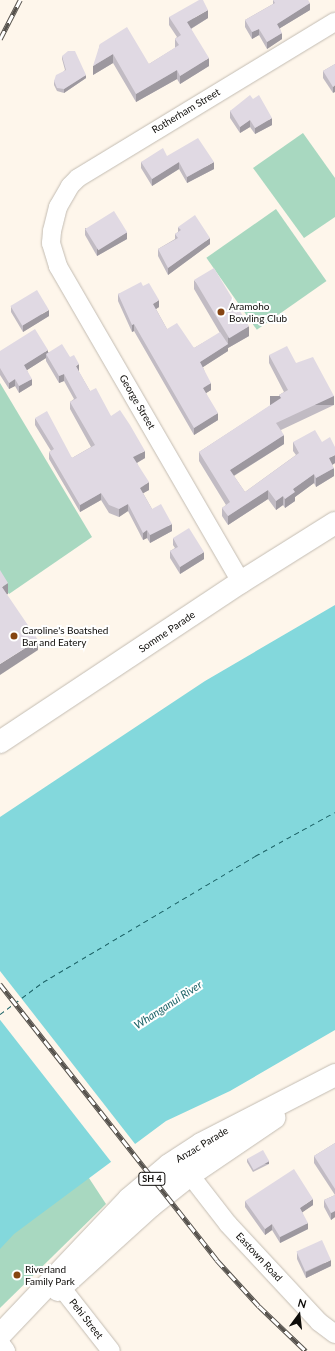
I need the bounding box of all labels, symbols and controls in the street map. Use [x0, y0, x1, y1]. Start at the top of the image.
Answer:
street label: Rotherham Street [150, 86, 222, 136]
place label: Aramoho Bowling Club [229, 300, 287, 324]
marker: Aramoho Bowling Club [216, 307, 226, 317]
street label: George Street [117, 373, 157, 431]
street label: Somme Parade [136, 609, 198, 655]
place label: Caroline's Boatshed Bar and Eatery [22, 624, 108, 648]
marker: Caroline's Boatshed Bar and Eatery [9, 631, 19, 641]
water label: Whanganui River [132, 978, 204, 1032]
street label: Anzac Parade [173, 1125, 231, 1165]
road number: SH 4 [138, 1172, 166, 1186]
street label: Eastown Road [233, 1230, 285, 1284]
place label: Riverland Family Park [25, 1263, 75, 1286]
marker: Riverland Family Park [12, 1270, 22, 1280]
north arrow [279, 1295, 319, 1335]
street label: Pehi Street [67, 1296, 105, 1342]
text: N [296, 1296, 308, 1310]

